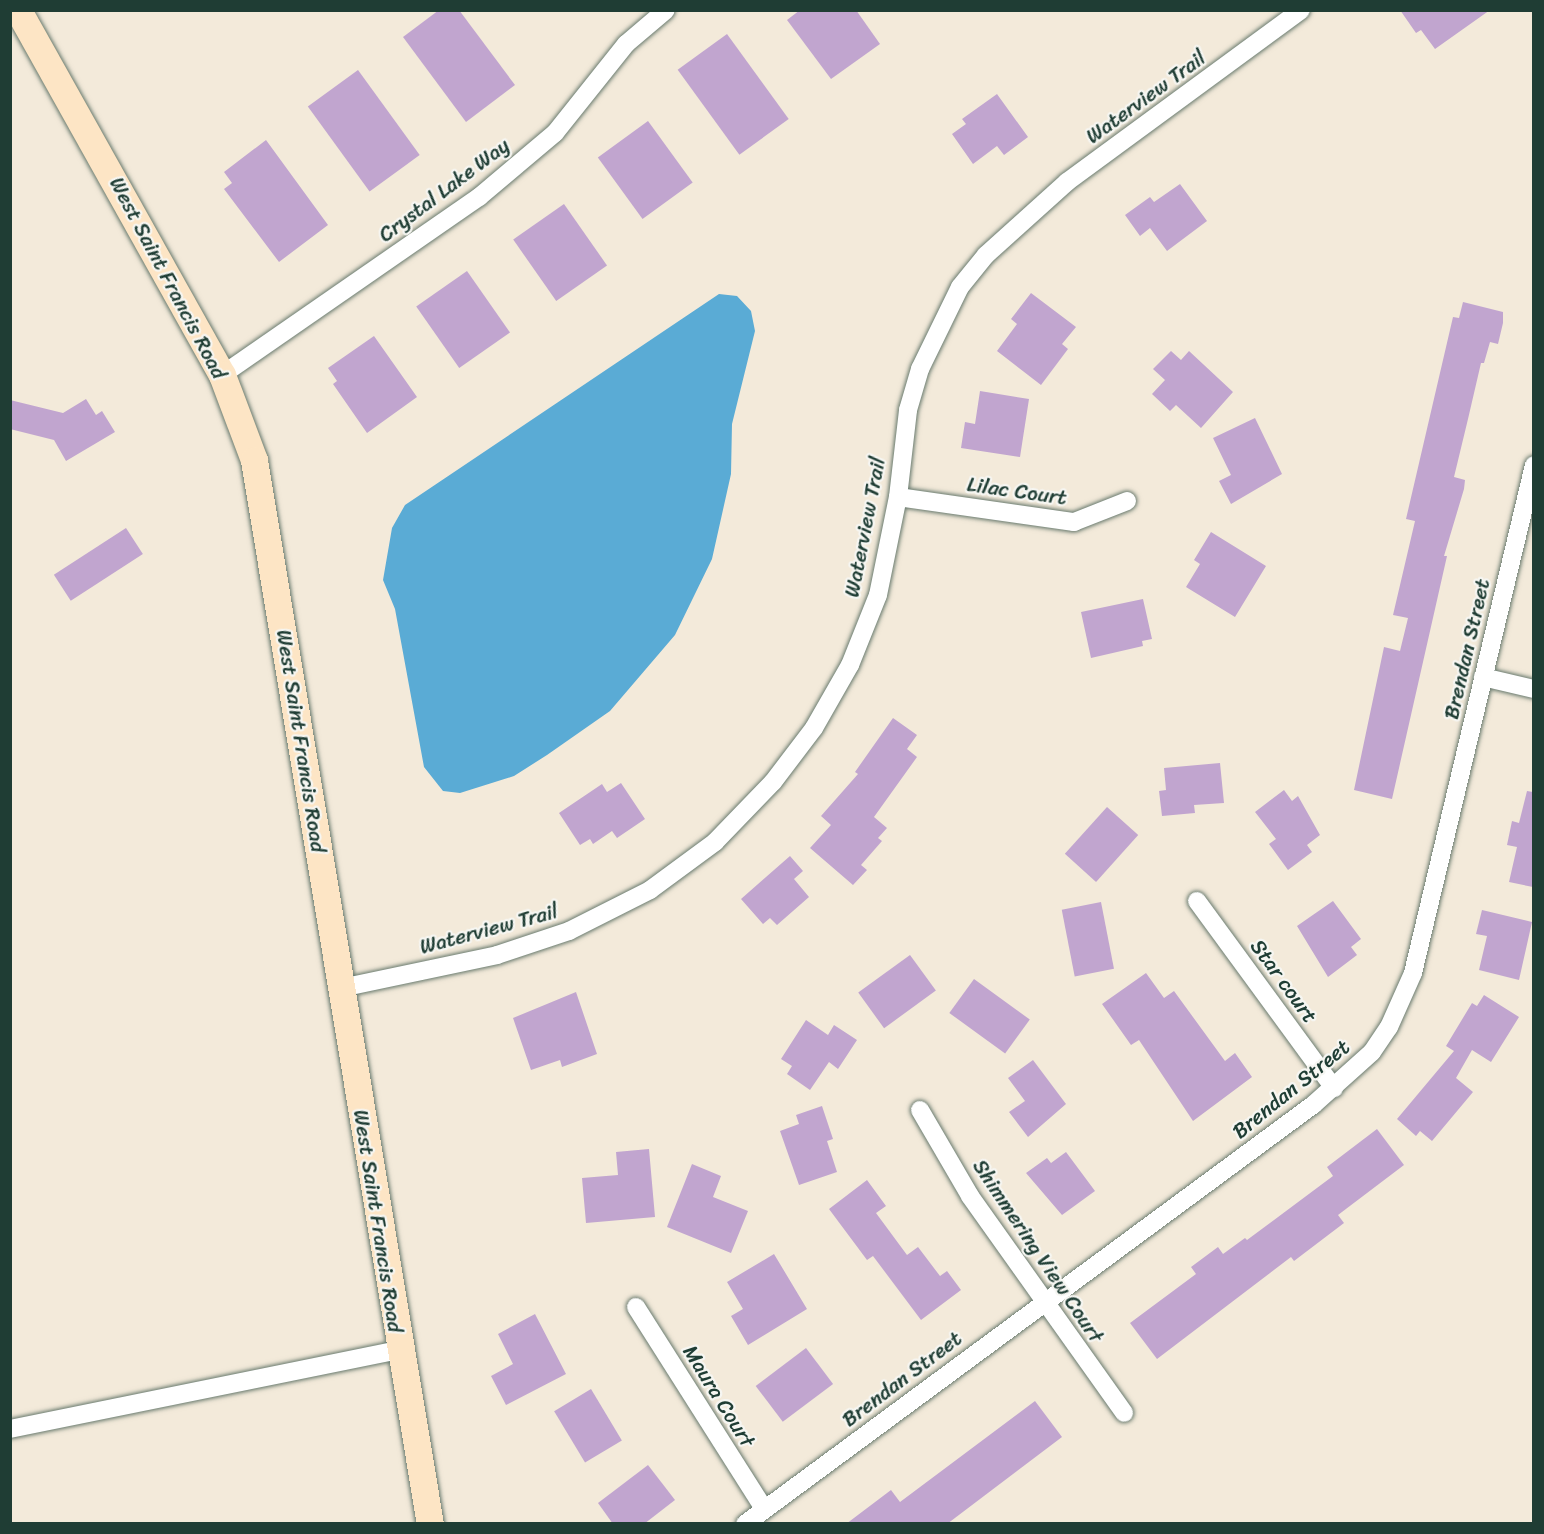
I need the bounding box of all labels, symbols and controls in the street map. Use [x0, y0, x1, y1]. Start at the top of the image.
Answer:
street label: Waterview Trail [1081, 45, 1211, 149]
street label: Crystal Lake Way [373, 132, 515, 248]
street label: West Saint Francis Road [104, 173, 232, 383]
street label: Waterview Trail [839, 455, 891, 599]
street label: Lilac Court [965, 472, 1069, 510]
street label: Brendan Street [1439, 576, 1495, 722]
street label: West Saint Francis Road [271, 628, 331, 854]
street label: Waterview Trail [417, 898, 561, 960]
street label: Star court [1245, 935, 1323, 1027]
street label: Brendan Street [1227, 1034, 1355, 1144]
street label: West Saint Francis Road [348, 1108, 408, 1334]
street label: Shimmering View Court [967, 1154, 1109, 1348]
street label: Brendan Street [837, 1326, 967, 1432]
street label: Maura Court [677, 1340, 761, 1452]

